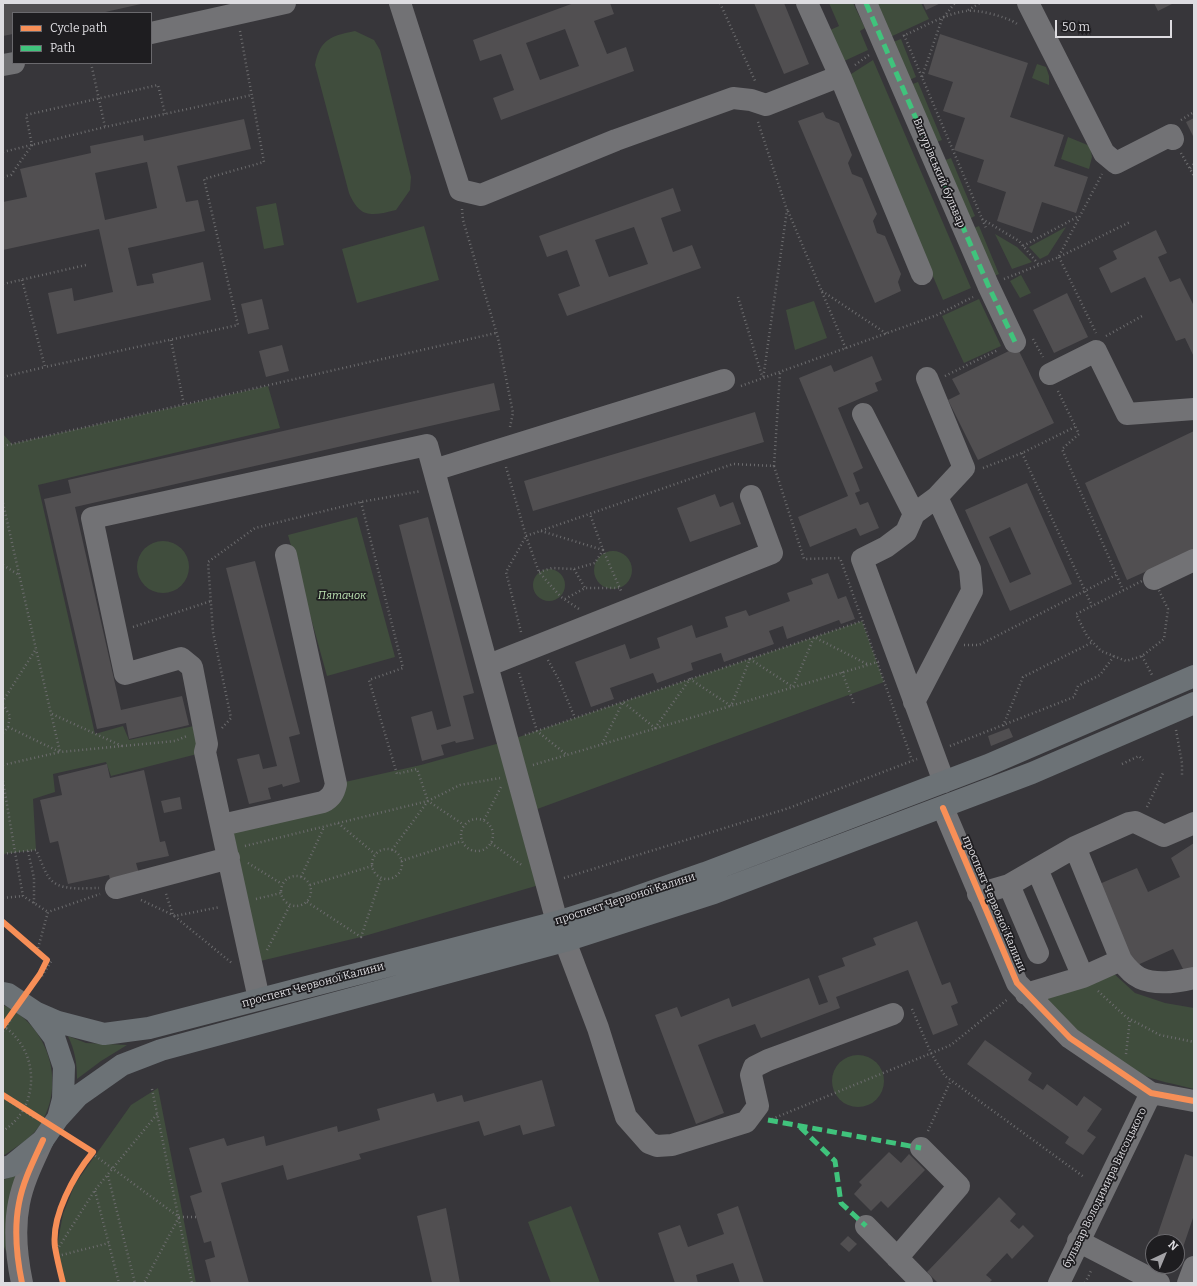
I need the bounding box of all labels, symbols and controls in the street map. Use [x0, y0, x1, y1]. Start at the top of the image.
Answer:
legend [12, 12, 152, 64]
scale bar [1057, 12, 1174, 38]
text: 50 m [1062, 20, 1090, 34]
text: Cycle path [50, 21, 107, 35]
text: Path [50, 41, 75, 55]
street label: Вигурівський бульвар [910, 116, 968, 230]
park label: Пятачок [318, 589, 366, 603]
street label: проспект Червоної Калини [959, 834, 1029, 974]
street label: проспект Червоної Калини [553, 870, 697, 928]
street label: проспект Червоної Калини [241, 960, 385, 1010]
street label: бульвар Володимира Висоцького [1060, 1106, 1150, 1270]
north arrow [1145, 1234, 1185, 1274]
text: N [1165, 1238, 1181, 1253]

